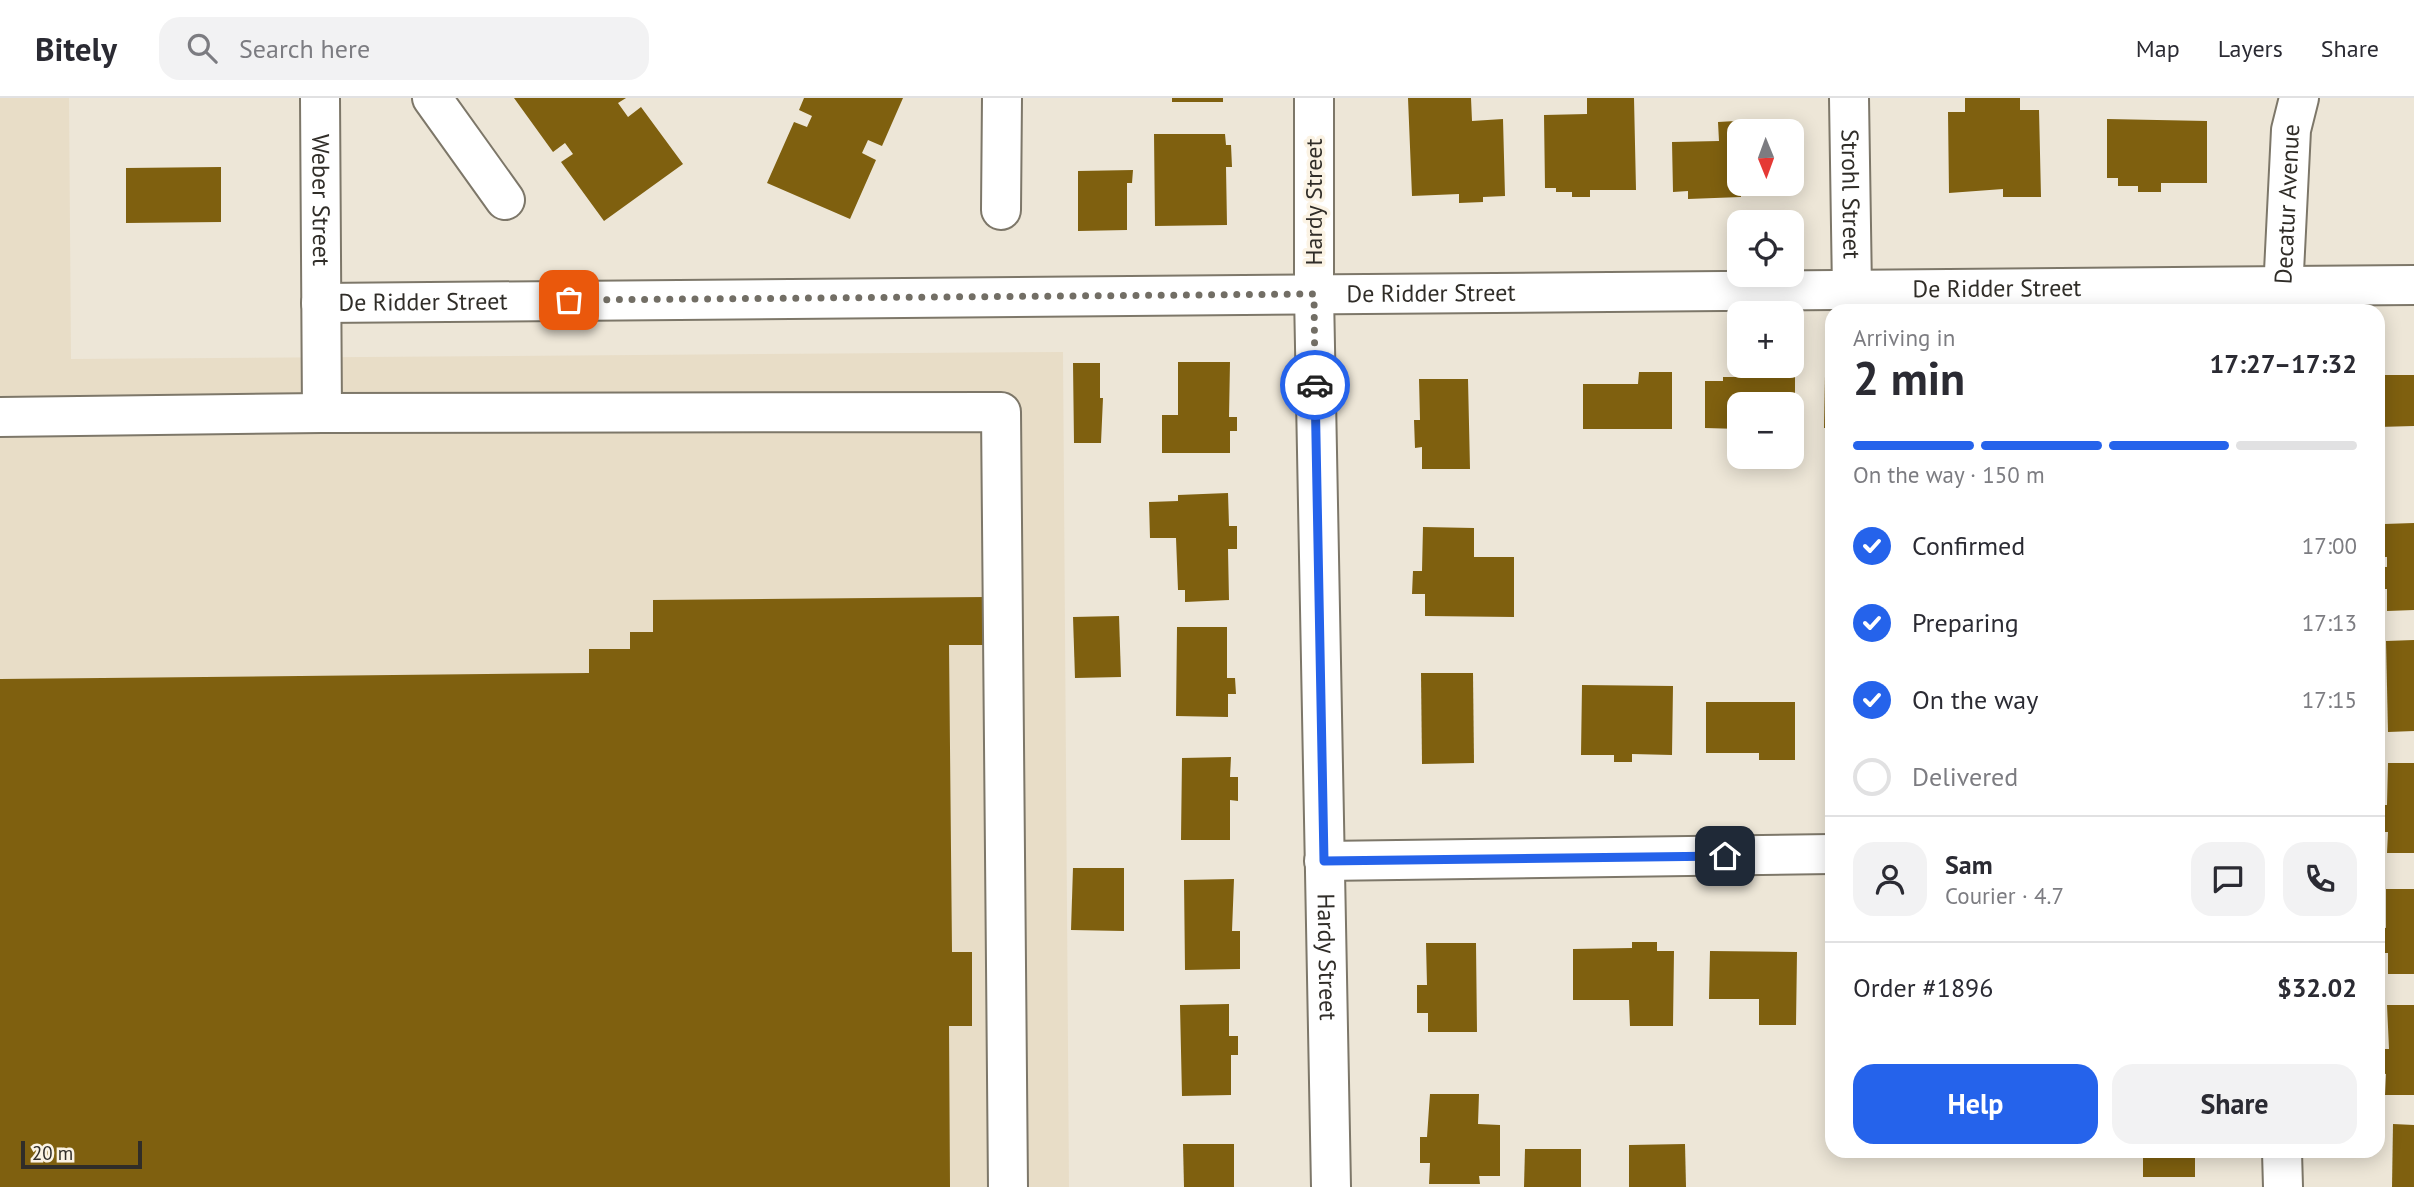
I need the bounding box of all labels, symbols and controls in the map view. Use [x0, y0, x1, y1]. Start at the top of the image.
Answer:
search box [159, 17, 649, 80]
text: Bitely [35, 27, 117, 70]
icon: search [183, 29, 221, 67]
text: Search here [239, 32, 370, 65]
text: Map [2136, 33, 2180, 64]
text: Layers [2218, 33, 2283, 64]
text: Share [2321, 33, 2379, 64]
north arrow [1727, 119, 1804, 196]
map controls [1727, 119, 1804, 469]
street label: Decatur Avenue [2267, 123, 2306, 285]
street label: Strohl Street [1834, 129, 1868, 259]
street label: Weber Street [305, 134, 337, 266]
street label: Hardy Street [1298, 138, 1329, 266]
button: locate [1727, 210, 1804, 287]
pin [539, 270, 599, 330]
street label: De Ridder Street [1912, 272, 2082, 304]
street label: De Ridder Street [1346, 277, 1516, 309]
icon: bag [550, 281, 588, 319]
street label: De Ridder Street [338, 285, 508, 318]
button: + [1727, 301, 1804, 378]
text: Arriving in [1853, 323, 1955, 352]
text: 17:27–17:32 [2210, 347, 2357, 380]
text: 2 min [1853, 348, 1965, 408]
courier [1280, 350, 1350, 420]
icon: car [1296, 366, 1334, 404]
button: − [1727, 392, 1804, 469]
text: On the way · 150 m [1853, 460, 2045, 489]
icon: check [1853, 527, 1891, 565]
text: Confirmed [1912, 529, 2025, 562]
text: 17:00 [2302, 531, 2357, 560]
icon: check [1853, 604, 1891, 642]
text: Preparing [1912, 606, 2019, 639]
text: 17:13 [2302, 608, 2357, 637]
icon: check [1853, 681, 1891, 719]
text: On the way [1912, 683, 2038, 716]
text: 17:15 [2302, 685, 2357, 714]
text: Delivered [1912, 760, 2018, 793]
pin [1695, 826, 1755, 886]
icon: home [1706, 837, 1744, 875]
button: person [1853, 842, 1927, 916]
button: chat [2191, 842, 2265, 916]
button: phone [2283, 842, 2357, 916]
text: Sam [1945, 848, 1993, 881]
text: Courier · 4.7 [1945, 881, 2064, 910]
street label: Hardy Street [1310, 893, 1344, 1021]
text: Order #1896 [1853, 971, 1993, 1004]
text: $32.02 [2277, 971, 2357, 1004]
button: Help [1853, 1064, 2098, 1144]
button: Share [2112, 1064, 2357, 1144]
scale bar [21, 1138, 142, 1170]
text: 20 m [32, 1141, 73, 1165]

